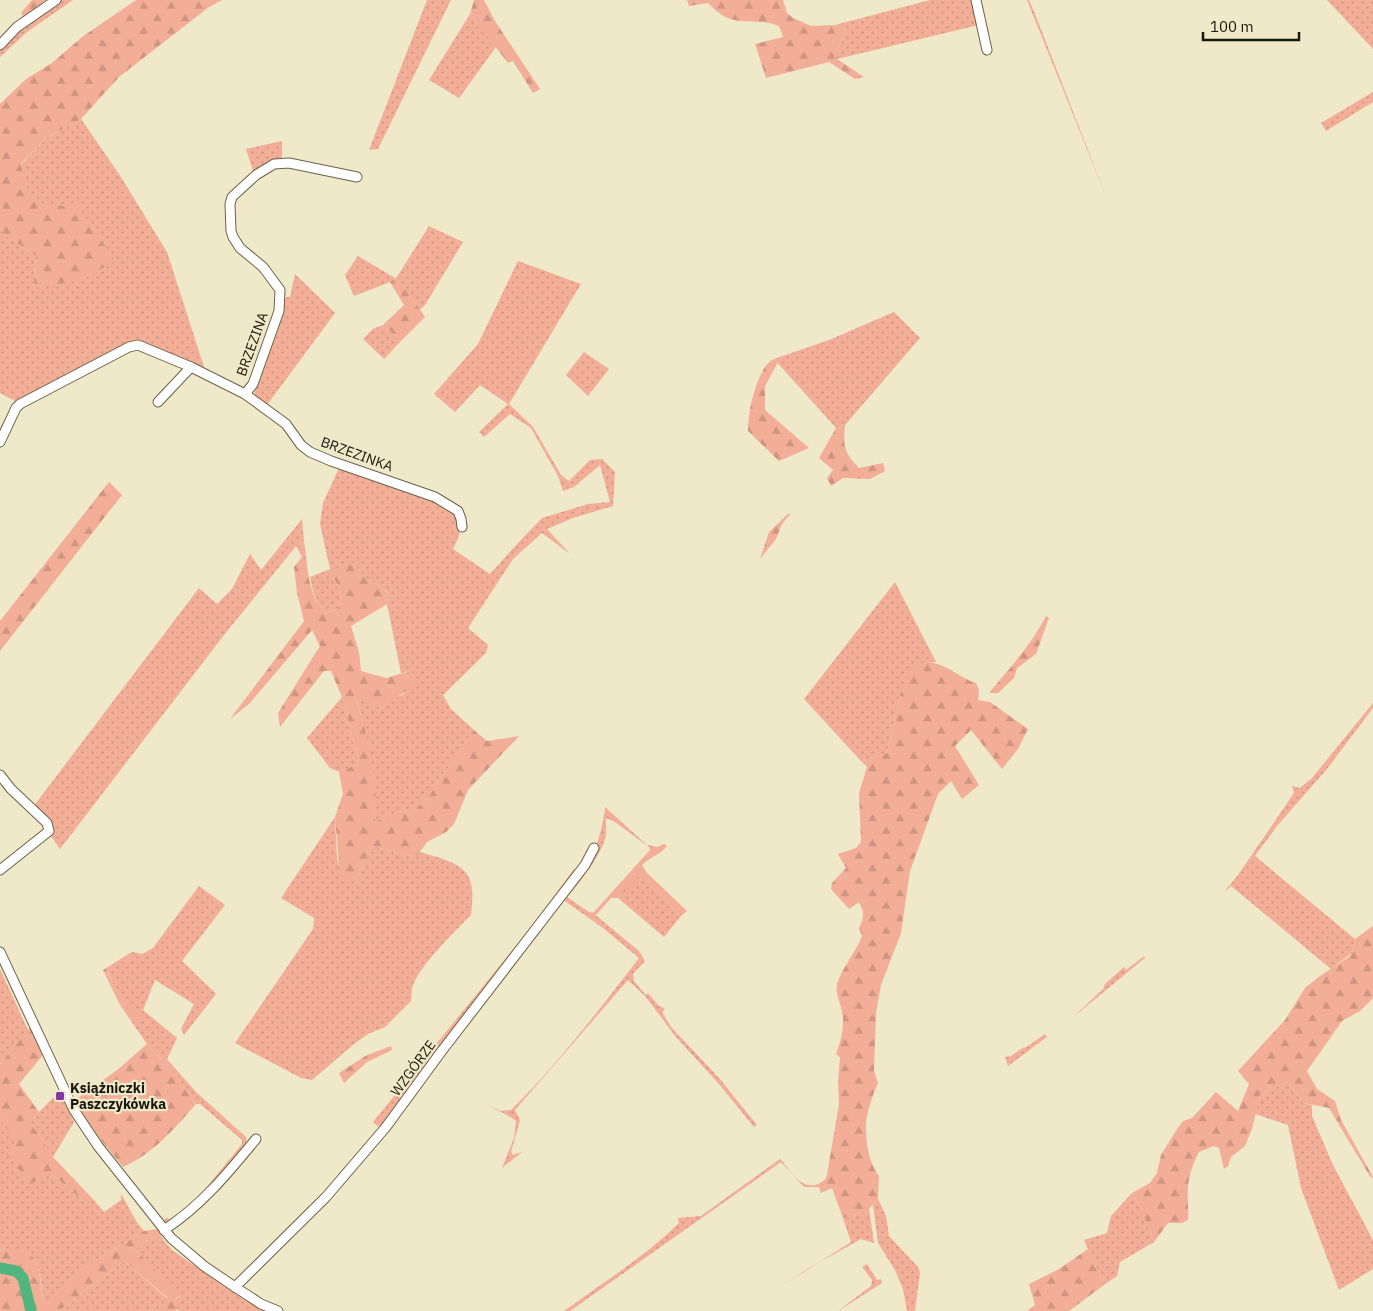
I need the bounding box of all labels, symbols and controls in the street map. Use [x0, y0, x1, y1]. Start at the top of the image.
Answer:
scale bar [1203, 10, 1299, 42]
text: 100 m [1210, 17, 1254, 36]
street label: BRZEZINA [232, 309, 272, 379]
street label: BRZEZINKA [318, 433, 396, 475]
street label: WZGÓRZE [386, 1036, 439, 1100]
place label: Książniczki Paszczykówka [70, 1079, 166, 1113]
marker: Książniczki Paszczykówka [54, 1090, 66, 1102]

